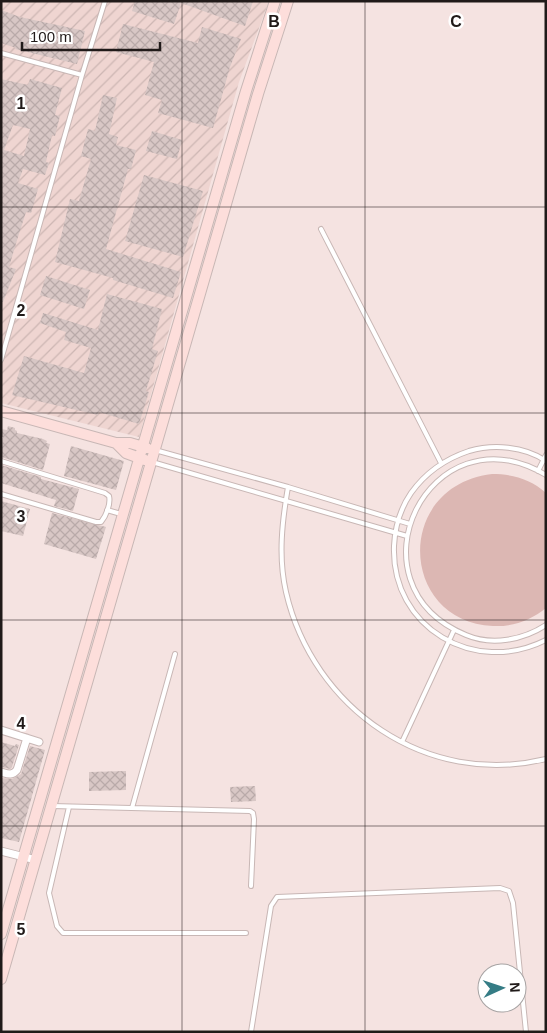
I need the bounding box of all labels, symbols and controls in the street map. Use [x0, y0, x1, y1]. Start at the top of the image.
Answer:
text: B [268, 13, 280, 30]
text: C [450, 13, 462, 30]
scale bar [22, 20, 160, 52]
text: 100 m [30, 28, 72, 45]
text: 1 [17, 95, 26, 112]
text: 2 [17, 302, 26, 319]
text: 3 [17, 508, 26, 525]
text: 4 [17, 715, 26, 732]
text: 5 [17, 921, 26, 938]
north arrow [477, 963, 527, 1013]
text: N [507, 982, 523, 993]

